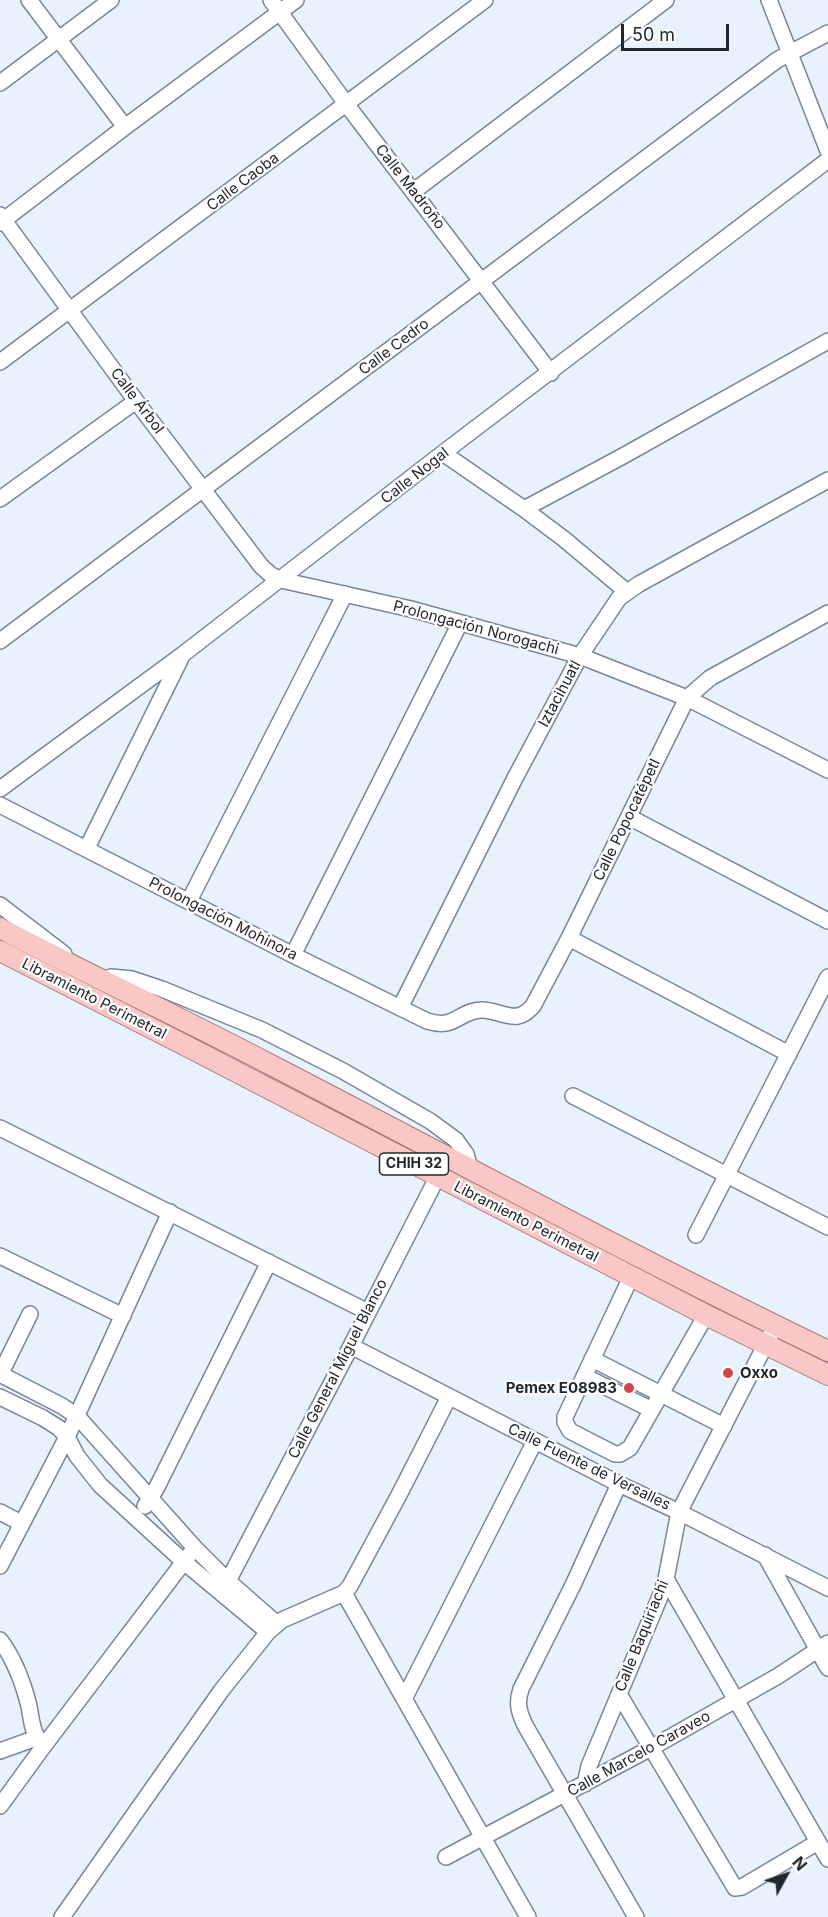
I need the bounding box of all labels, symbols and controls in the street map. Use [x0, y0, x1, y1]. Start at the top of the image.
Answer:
scale bar [624, 12, 732, 50]
text: 50 m [632, 24, 675, 45]
street label: Calle Madroño [371, 141, 449, 233]
street label: Calle Caoba [203, 149, 283, 215]
street label: Calle Cedro [355, 315, 433, 379]
street label: Calle Árbol [106, 365, 168, 437]
street label: Calle Nogal [377, 444, 453, 508]
street label: Prolongación Norogachi [391, 597, 561, 659]
street label: Iztacihuatl [535, 658, 585, 730]
street label: Calle Popocatépetl [590, 756, 664, 884]
street label: Prolongación Mohinora [146, 874, 300, 964]
street label: Libramiento Perimetral [19, 955, 169, 1043]
road number: CHIH 32 [380, 1153, 448, 1175]
street label: Libramiento Perimetral [451, 1178, 601, 1266]
street label: Calle General Miguel Blanco [285, 1276, 391, 1462]
place label: Oxxo [740, 1364, 778, 1382]
marker: Oxxo [721, 1366, 735, 1380]
place label: Pemex E08983 [506, 1379, 617, 1397]
marker: Pemex E08983 [622, 1381, 636, 1395]
street label: Calle Fuente de Versalles [505, 1420, 673, 1514]
street label: Calle Baquiriachi [611, 1578, 673, 1694]
street label: Calle Marcelo Caraveo [565, 1707, 713, 1801]
north arrow [756, 1845, 816, 1905]
text: N [788, 1852, 811, 1875]

